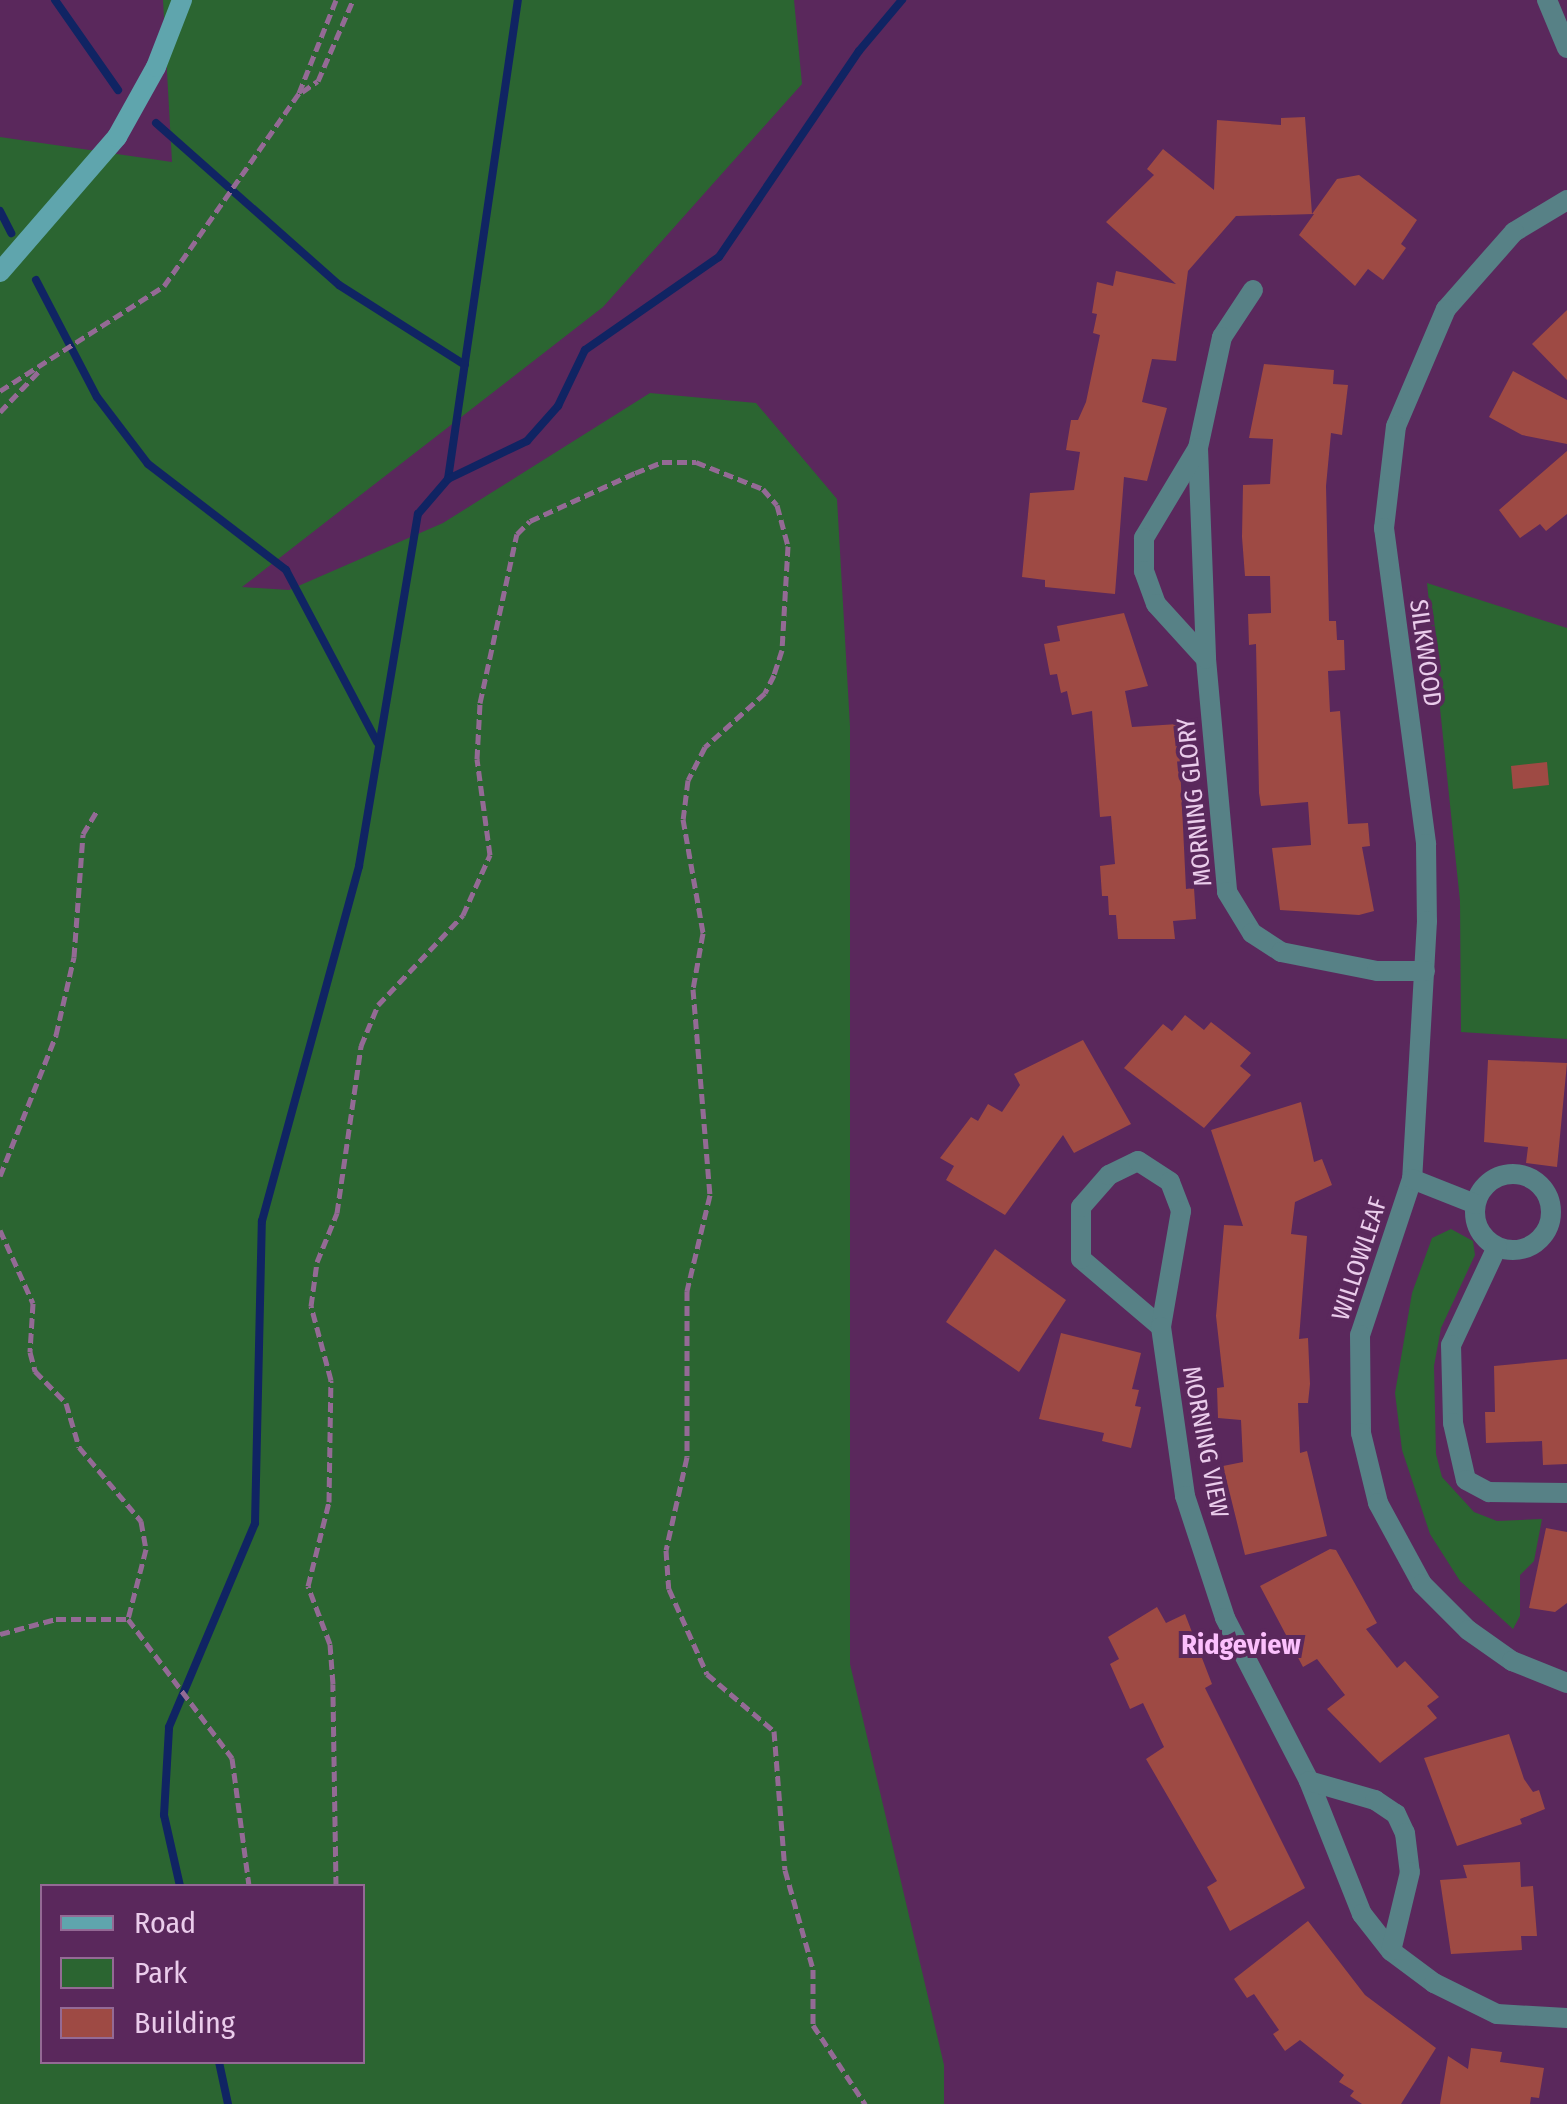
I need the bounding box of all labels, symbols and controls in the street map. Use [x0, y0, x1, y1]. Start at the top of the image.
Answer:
street label: SILKWOOD [1403, 597, 1447, 709]
street label: MORNING GLORY [1171, 716, 1219, 888]
street label: WILLOWLEAF [1326, 1194, 1394, 1324]
street label: MORNING VIEW [1176, 1364, 1234, 1520]
district label: Ridgeview [1181, 1628, 1301, 1662]
legend [40, 1884, 365, 2064]
text: Road [134, 1905, 196, 1941]
text: Park [134, 1955, 187, 1991]
text: Building [134, 2005, 235, 2041]

